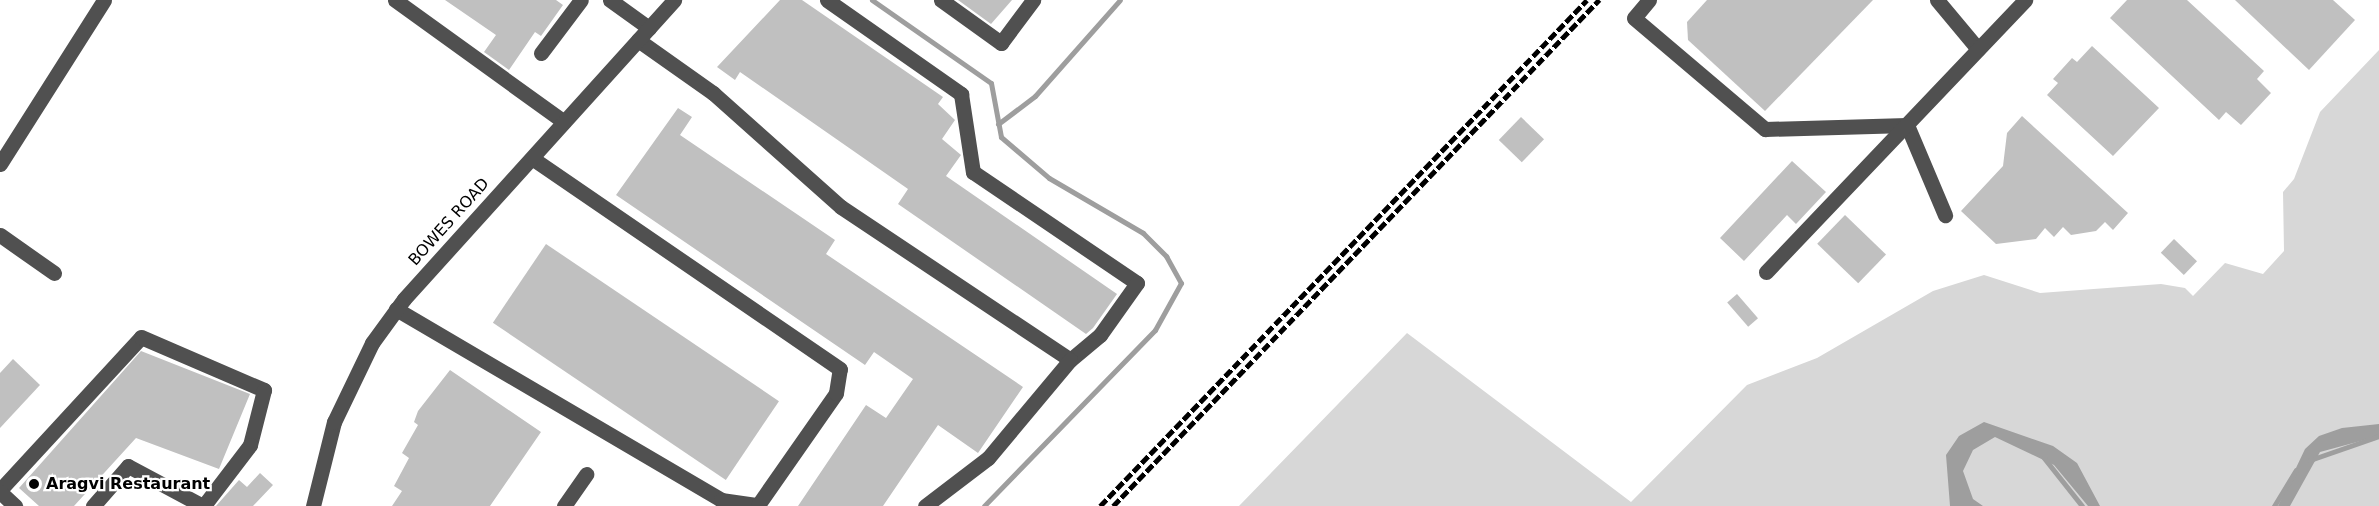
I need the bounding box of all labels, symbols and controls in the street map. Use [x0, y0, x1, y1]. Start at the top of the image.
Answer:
street label: BOWES ROAD [405, 174, 493, 270]
place label: Aragvi Restaurant [46, 474, 210, 494]
marker: Aragvi Restaurant [27, 477, 41, 491]

